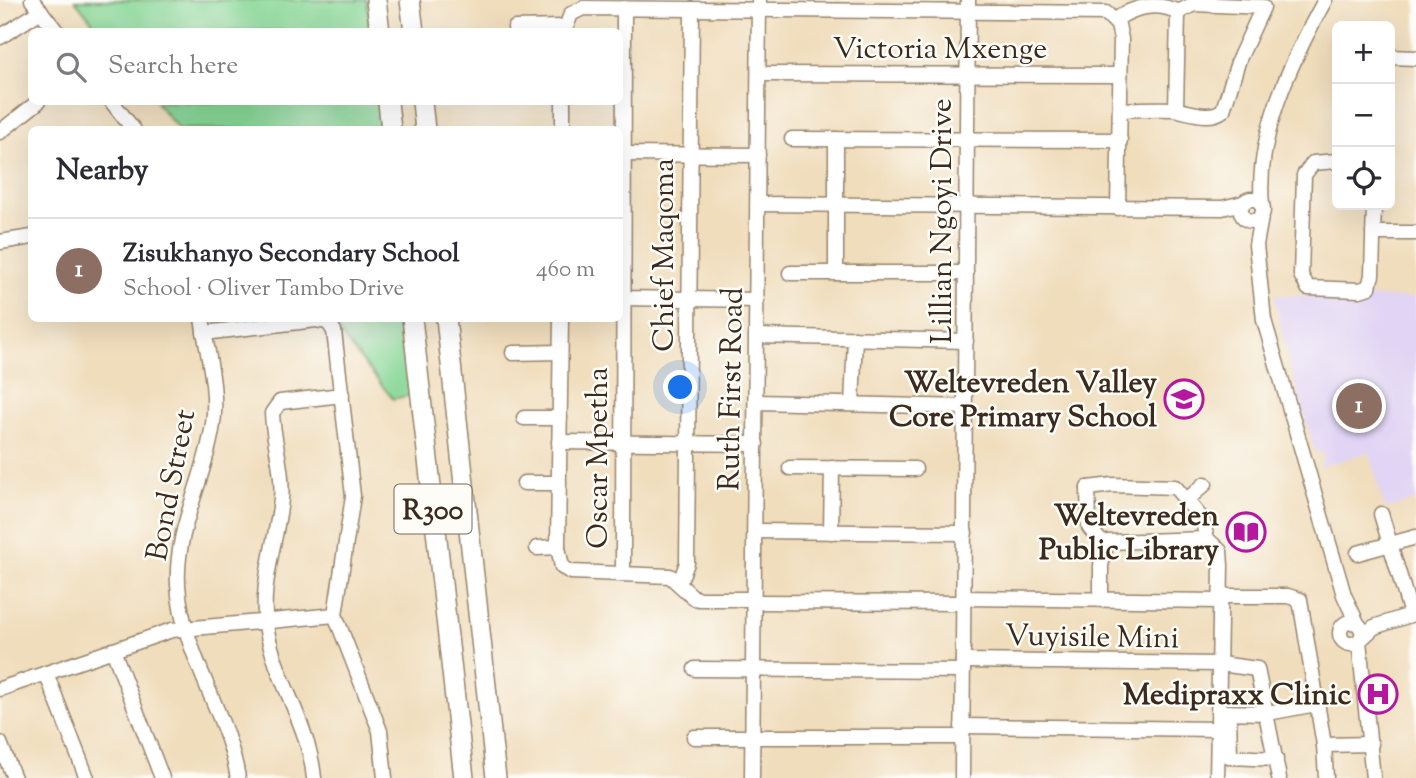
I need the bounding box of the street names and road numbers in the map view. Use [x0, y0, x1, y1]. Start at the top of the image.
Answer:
street label: Victoria Mxenge [833, 29, 1047, 72]
street label: Lillian Ngoyi Drive [922, 98, 965, 344]
street label: Chief Maqoma [644, 158, 687, 352]
street label: Ruth First Road [709, 287, 756, 491]
street label: Oscar Mpetha [578, 367, 621, 549]
street label: Bond Street [137, 406, 208, 565]
road number: R300 [394, 484, 472, 534]
street label: Vuyisile Mini [1004, 615, 1179, 662]

